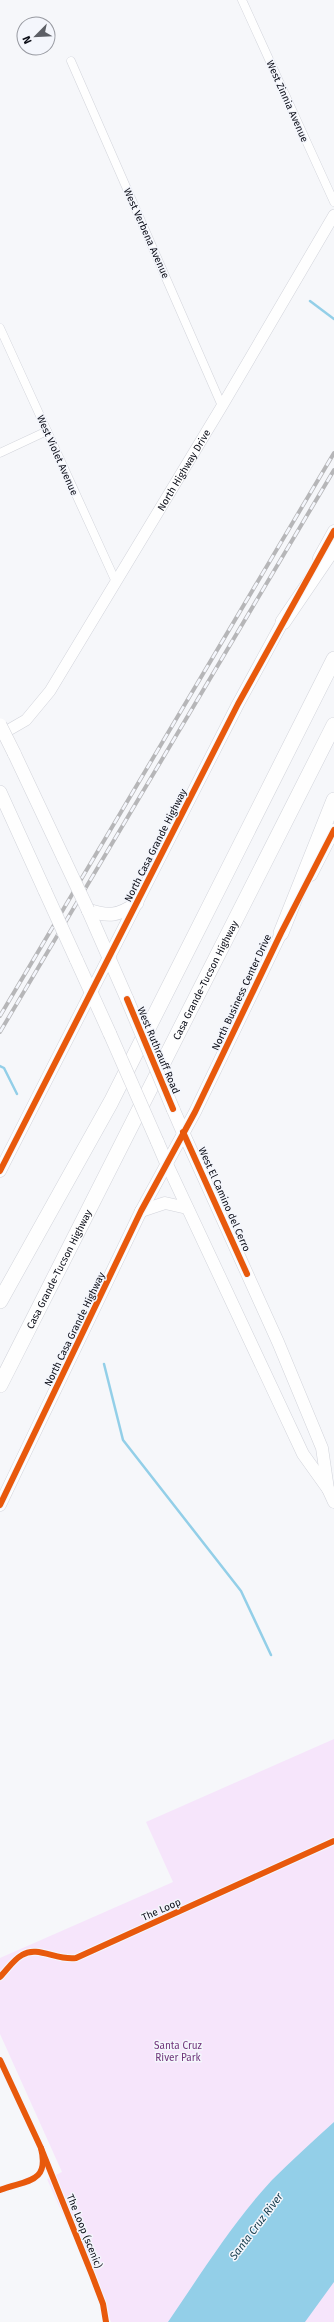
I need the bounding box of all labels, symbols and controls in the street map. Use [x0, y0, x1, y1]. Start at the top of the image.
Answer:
north arrow [16, 16, 56, 56]
text: N [20, 34, 35, 46]
street label: West Zinnia Avenue [264, 59, 311, 144]
street label: West Verbena Avenue [121, 186, 171, 280]
street label: West Violet Avenue [34, 413, 80, 497]
street label: North Highway Drive [155, 427, 213, 513]
street label: North Casa Grande Highway [122, 787, 190, 904]
street label: Casa Grande-Tucson Highway [171, 919, 241, 1042]
street label: North Business Center Drive [210, 932, 274, 1052]
street label: West Ruthrauff Road [134, 1005, 182, 1096]
street label: West El Camino del Cerro [196, 1145, 253, 1254]
street label: Casa Grande-Tucson Highway [24, 1208, 95, 1331]
street label: North Casa Grande Highway [42, 1270, 108, 1388]
street label: The Loop [140, 1896, 183, 1924]
park label: Santa Cruz River Park [154, 2040, 203, 2064]
water label: Santa Cruz River [226, 2190, 286, 2263]
street label: The Loop (scenic) [64, 2192, 105, 2270]

